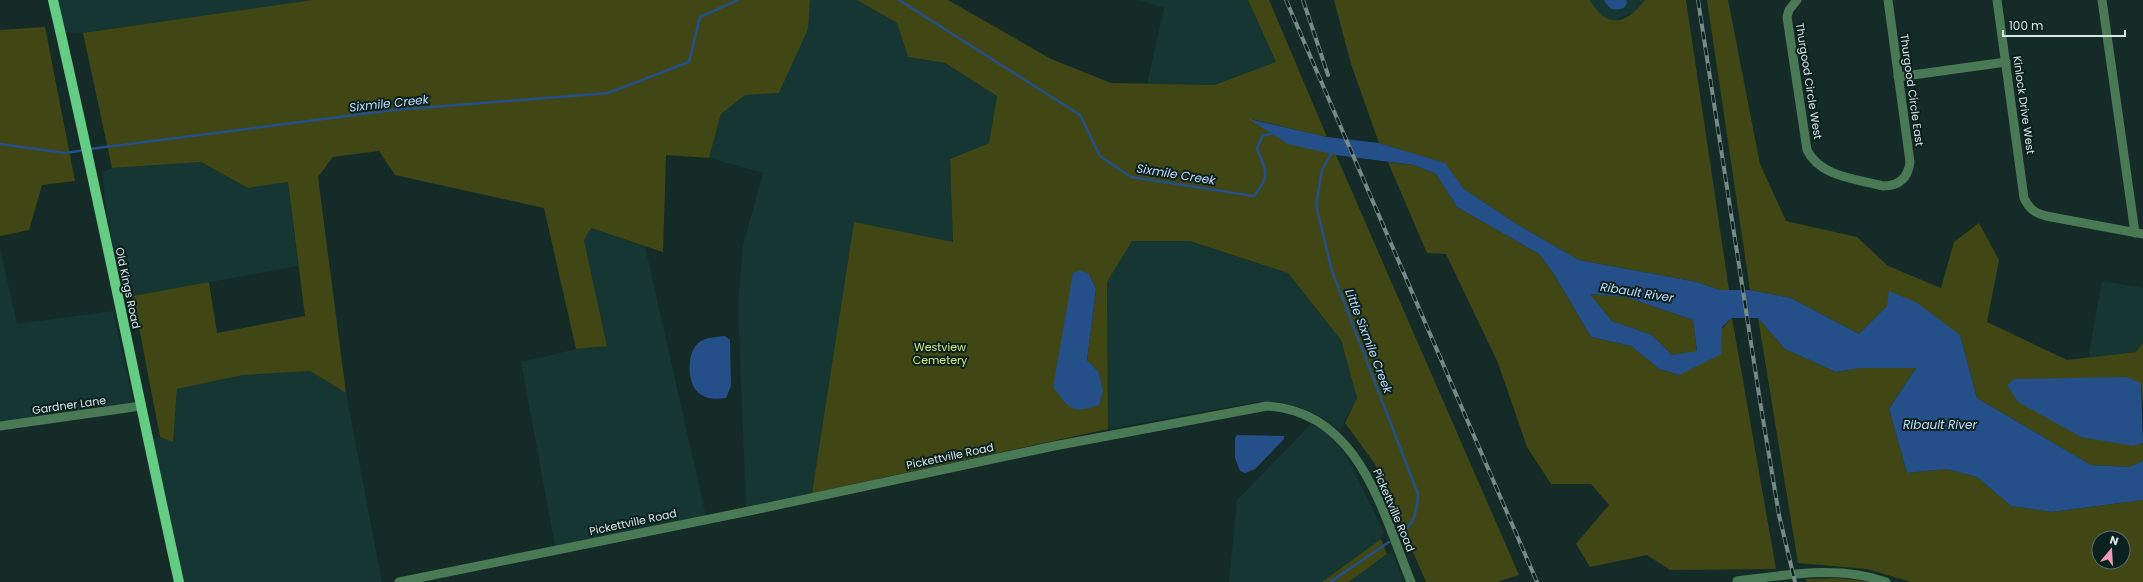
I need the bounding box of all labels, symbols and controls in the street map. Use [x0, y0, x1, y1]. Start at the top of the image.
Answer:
scale bar [2003, 12, 2125, 38]
text: 100 m [2009, 17, 2043, 34]
street label: Thurgood Circle West [1792, 22, 1826, 140]
street label: Thurgood Circle East [1896, 33, 1928, 147]
street label: Kinlock Drive West [2009, 55, 2039, 155]
water label: Sixmile Creek [348, 90, 430, 116]
water label: Sixmile Creek [1135, 159, 1218, 189]
street label: Old Kings Road [112, 246, 144, 330]
water label: Ribault River [1599, 278, 1675, 306]
water label: Little Sixmile Creek [1341, 286, 1397, 396]
park label: Westview Cemetery [913, 339, 968, 368]
street label: Gardner Lane [31, 392, 107, 418]
water label: Ribault River [1903, 416, 1977, 433]
street label: Pickettville Road [905, 439, 995, 473]
street label: Pickettville Road [1369, 466, 1419, 554]
street label: Pickettville Road [588, 505, 678, 539]
north arrow [2091, 530, 2131, 570]
text: N [2108, 532, 2121, 549]

